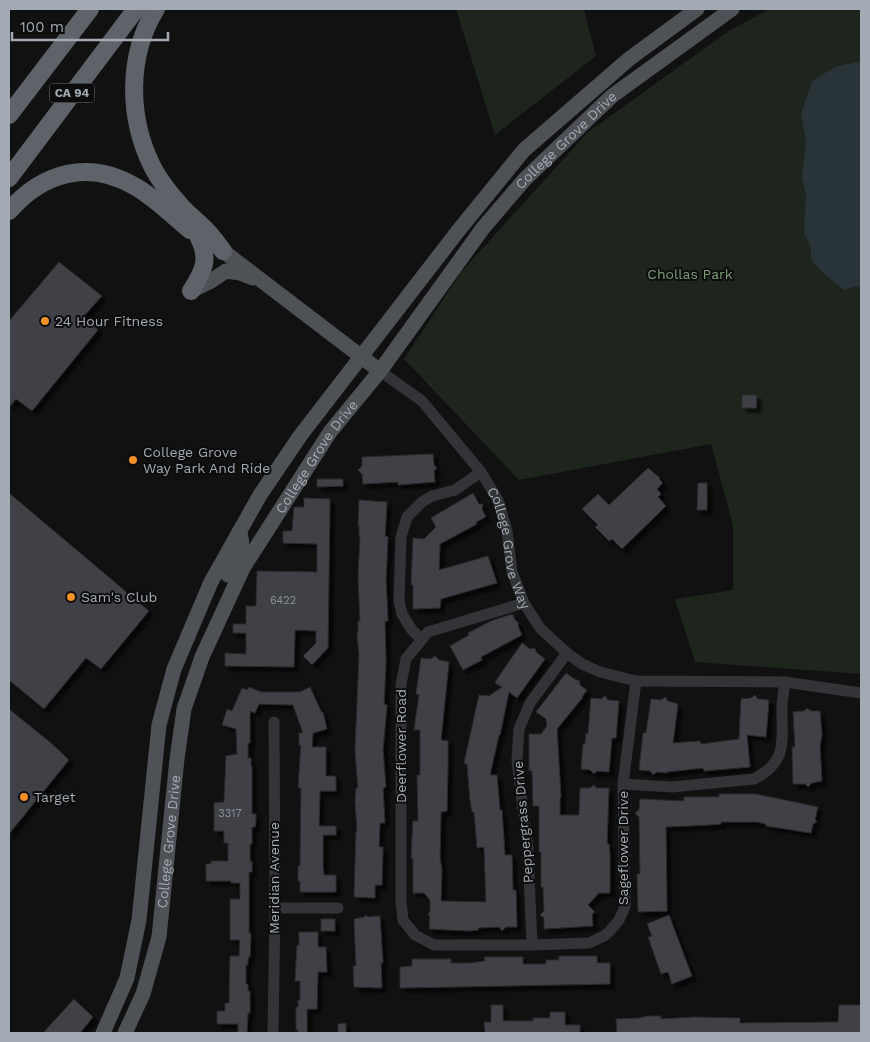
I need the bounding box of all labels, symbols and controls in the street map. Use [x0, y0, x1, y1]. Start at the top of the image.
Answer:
scale bar [12, 10, 169, 42]
text: 100 m [20, 18, 64, 36]
road number: CA 94 [50, 84, 94, 102]
street label: College Grove Drive [512, 88, 620, 192]
park label: Chollas Park [647, 266, 733, 282]
place label: 24 Hour Fitness [55, 313, 163, 329]
marker: 24 Hour Fitness [39, 315, 51, 327]
street label: College Grove Drive [272, 397, 361, 516]
place label: College Grove Way Park And Ride [143, 444, 270, 476]
marker: College Grove Way Park And Ride [127, 454, 139, 466]
street label: College Grove Way [484, 484, 534, 613]
place label: Sam's Club [81, 589, 157, 605]
marker: Sam's Club [65, 591, 77, 603]
house number: 6422 [270, 594, 296, 607]
street label: Deerflower Road [393, 689, 409, 803]
street label: Peppergrass Drive [510, 760, 536, 884]
street label: College Grove Drive [154, 774, 183, 909]
place label: Target [34, 789, 76, 805]
marker: Target [18, 791, 30, 803]
street label: Sageflower Drive [615, 791, 631, 905]
house number: 3317 [218, 807, 242, 820]
street label: Meridian Avenue [266, 822, 282, 934]

